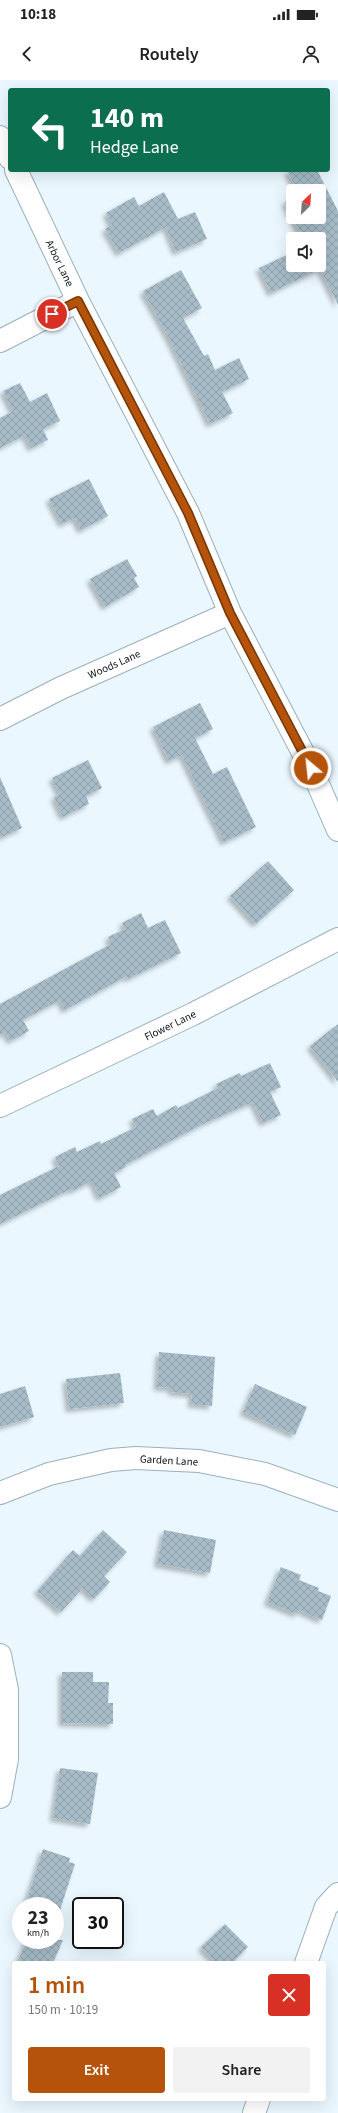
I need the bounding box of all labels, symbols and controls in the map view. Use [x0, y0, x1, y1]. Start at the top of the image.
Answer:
text: 10:18 [20, 4, 56, 25]
text: Routely [139, 42, 199, 67]
icon: back [16, 43, 38, 65]
icon: person [300, 43, 322, 65]
text: 140 m [90, 98, 164, 138]
icon: left [24, 104, 76, 156]
text: Hedge Lane [90, 135, 179, 160]
north arrow [286, 184, 326, 224]
map controls [286, 184, 326, 272]
button: sound [286, 232, 326, 272]
street label: Arbor Lane [42, 237, 78, 290]
pin [35, 297, 69, 331]
icon: arrive [41, 303, 63, 325]
street label: Woods Lane [86, 646, 143, 683]
position arrow [290, 747, 332, 789]
street label: Flower Lane [142, 1006, 199, 1044]
street label: Garden Lane [140, 1451, 199, 1470]
speed limit sign: 30 [72, 1897, 124, 1949]
text: 23 [27, 1904, 49, 1932]
text: km/h [27, 1926, 49, 1940]
text: 1 min [28, 1968, 85, 2003]
button: close [268, 1974, 310, 2016]
text: 150 m · 10:19 [28, 2001, 98, 2019]
button: Exit [28, 2047, 165, 2093]
button: Share [173, 2047, 310, 2093]

